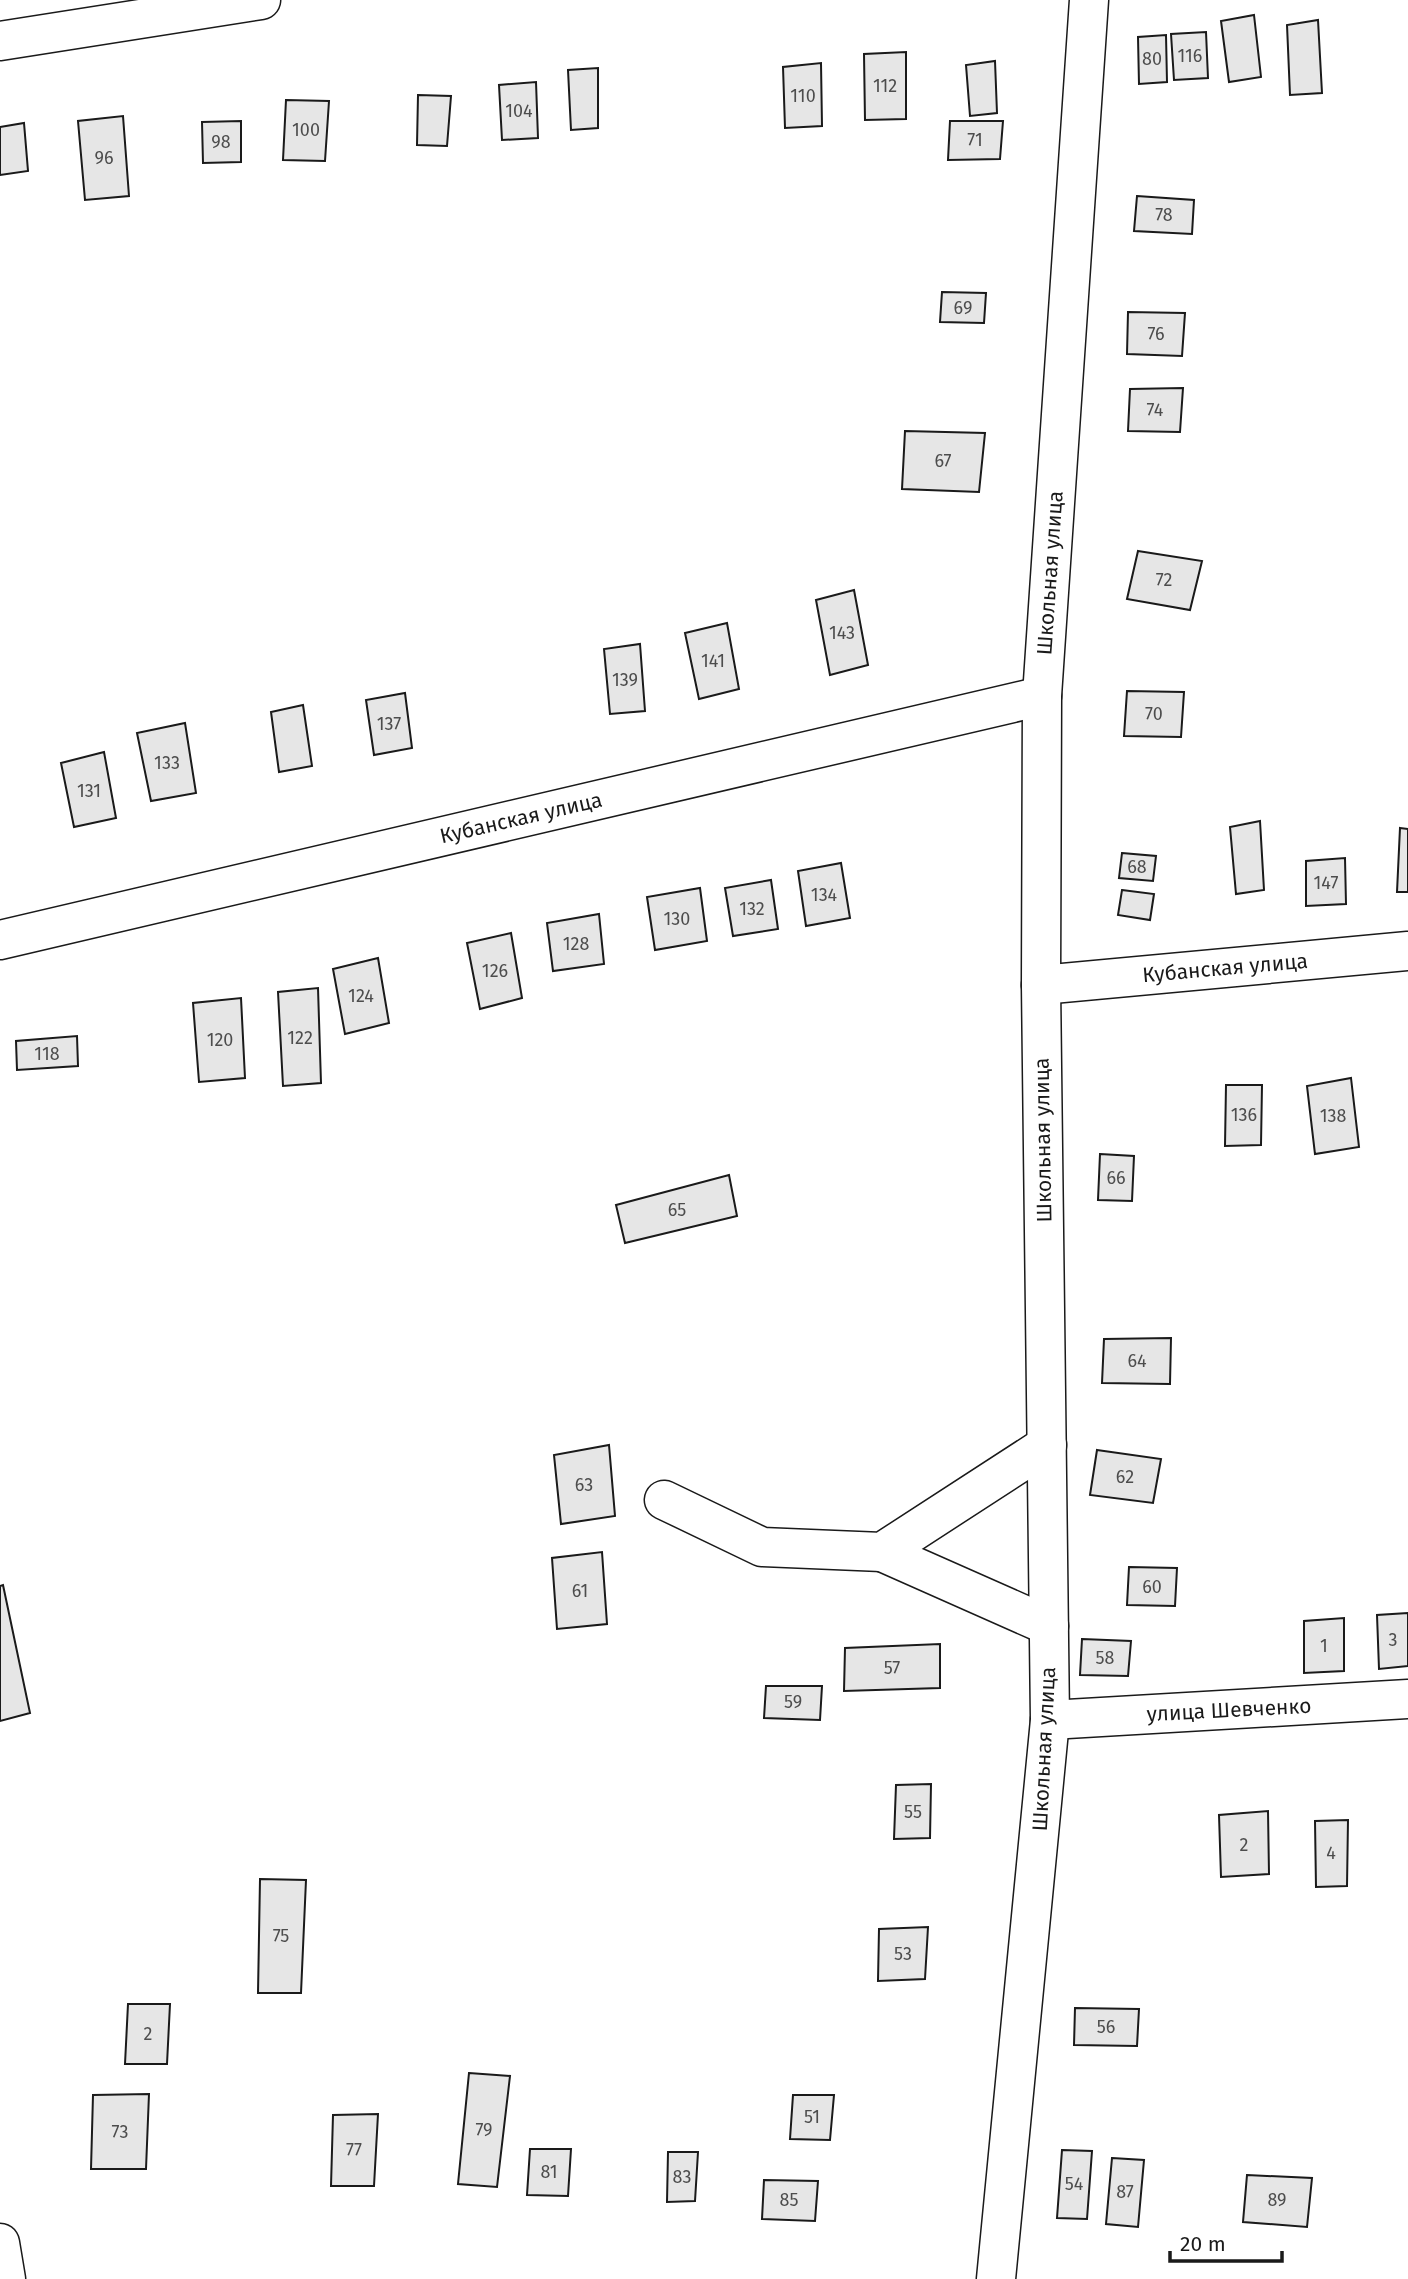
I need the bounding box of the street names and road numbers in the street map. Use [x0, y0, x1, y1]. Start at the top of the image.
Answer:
street label: Школьная улица [1031, 490, 1069, 656]
street label: Кубанская улица [437, 787, 605, 849]
street label: Кубанская улица [1141, 948, 1309, 988]
street label: Школьная улица [1029, 1057, 1057, 1223]
street label: Школьная улица [1027, 1666, 1061, 1832]
street label: улица Шевченко [1146, 1693, 1312, 1727]

